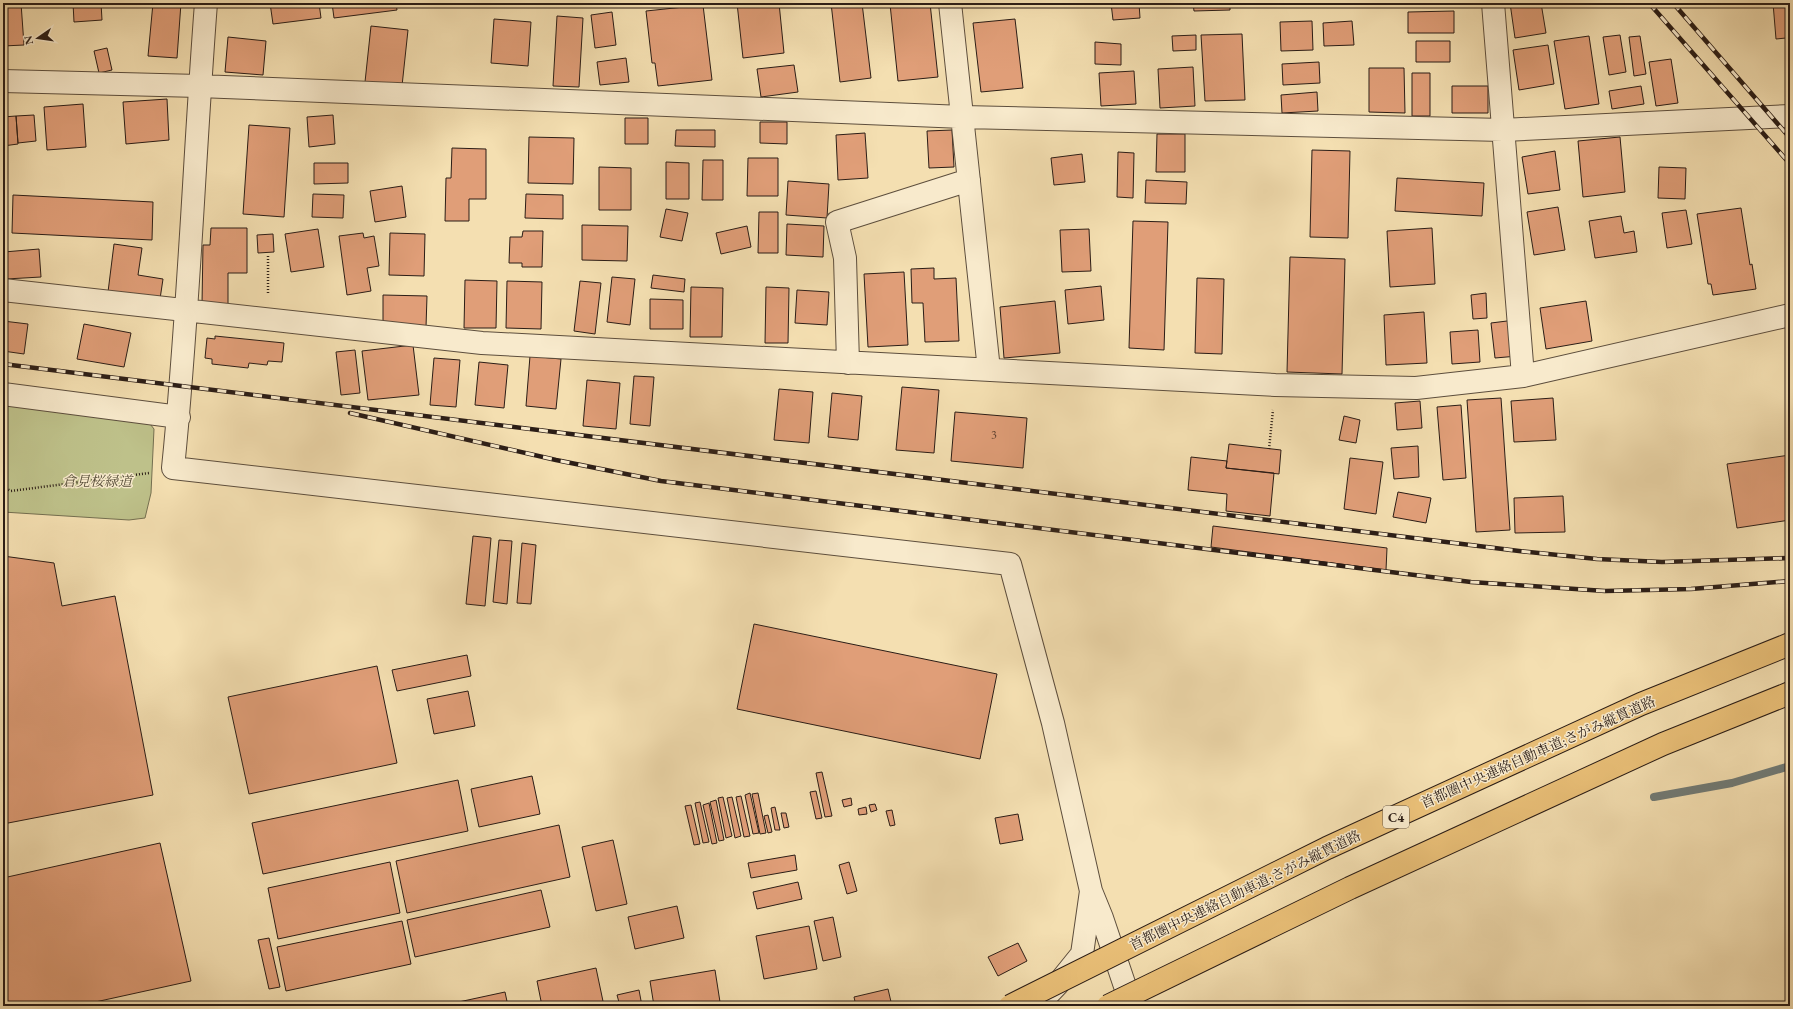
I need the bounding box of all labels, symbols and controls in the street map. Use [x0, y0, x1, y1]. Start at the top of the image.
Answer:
north arrow [18, 18, 58, 58]
text: N [20, 34, 36, 46]
house number: 3 [991, 427, 997, 443]
park label: 倉見桜緑道 [62, 472, 134, 490]
street label: 首都圏中央連絡自動車道;さがみ縦貫道路 [1418, 692, 1658, 812]
road number: C4 [1383, 806, 1409, 828]
street label: 首都圏中央連絡自動車道;さがみ縦貫道路 [1126, 826, 1364, 954]

